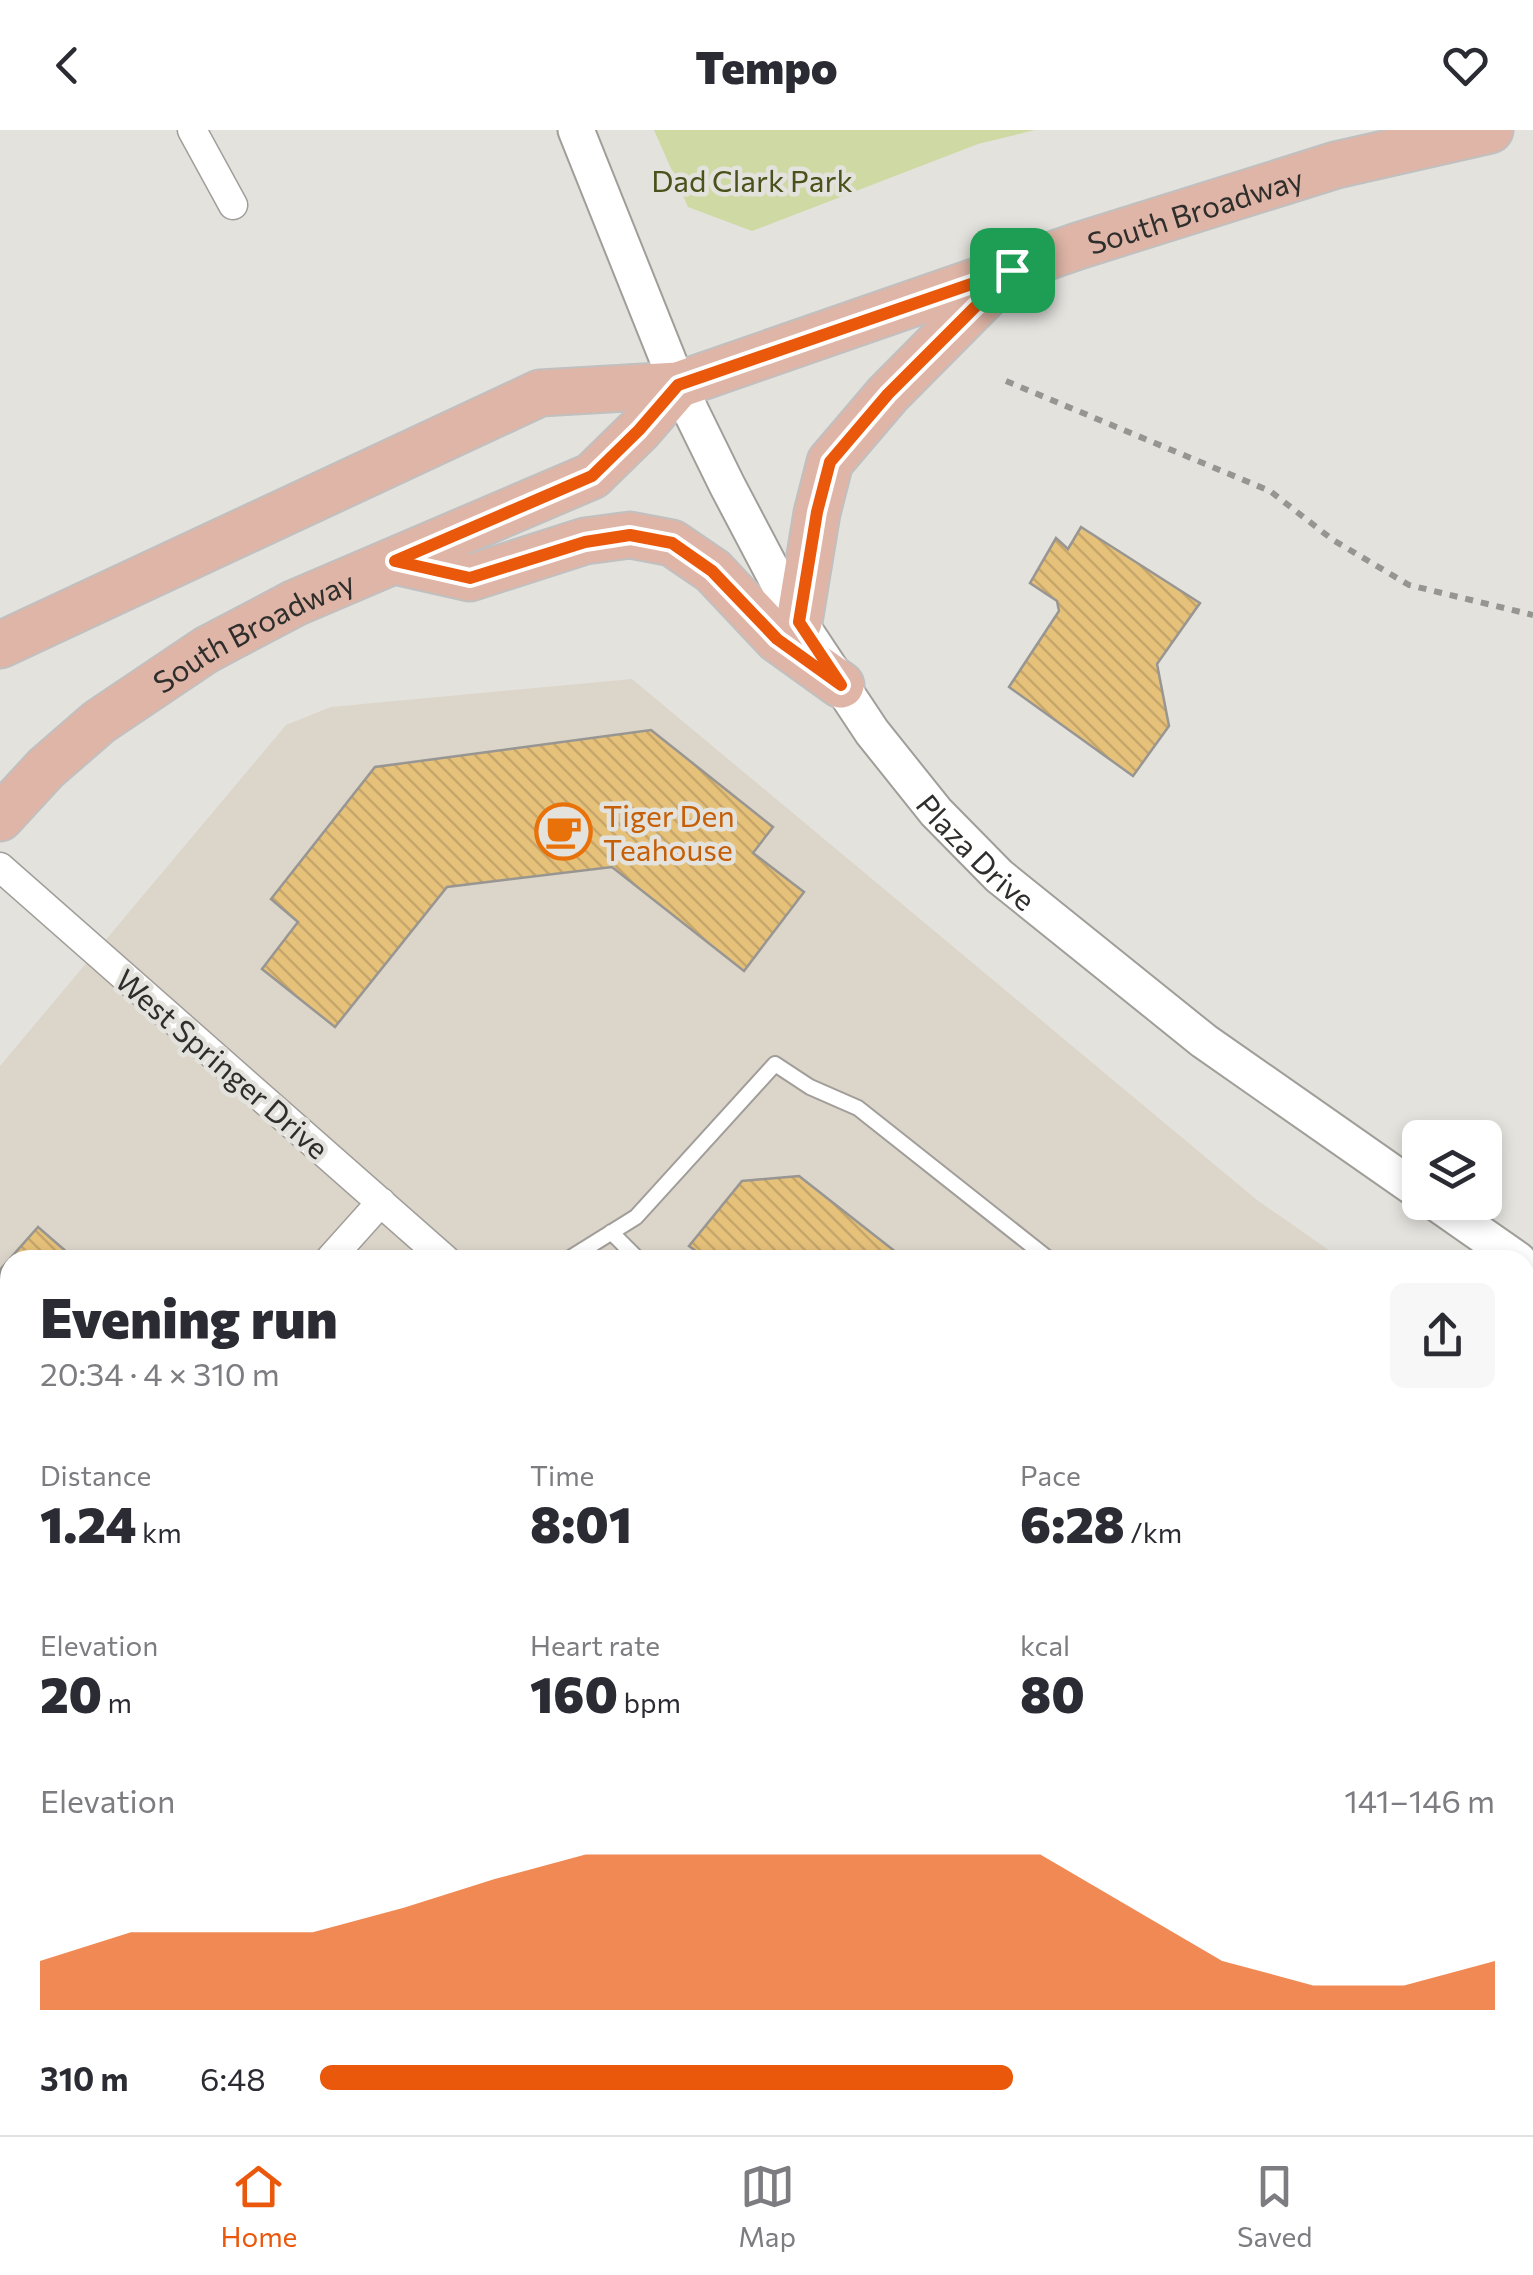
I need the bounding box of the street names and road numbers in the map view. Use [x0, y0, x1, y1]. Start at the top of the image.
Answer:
street label: South Broadway [1082, 158, 1307, 261]
street label: South Broadway [145, 562, 360, 699]
street label: Plaza Drive [910, 786, 1044, 917]
street label: West Springer Drive [109, 960, 337, 1166]

